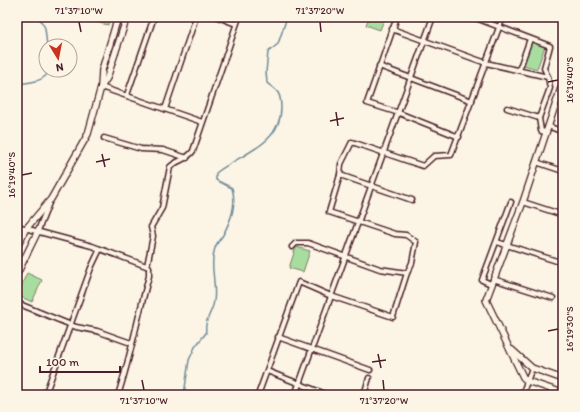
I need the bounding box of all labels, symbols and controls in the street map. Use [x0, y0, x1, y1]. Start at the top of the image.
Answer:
text: 71°37'10"W [55, 4, 103, 17]
text: 71°37'20"W [296, 4, 345, 17]
north arrow [38, 38, 78, 78]
text: 16°19'40"S [563, 57, 576, 103]
text: N [55, 60, 64, 74]
text: 16°19'40"S [5, 152, 18, 198]
text: 16°19'30"S [563, 306, 576, 352]
scale bar [40, 348, 120, 374]
text: 100 m [46, 355, 79, 369]
text: 71°37'10"W [120, 394, 168, 407]
text: 71°37'20"W [360, 394, 409, 407]

